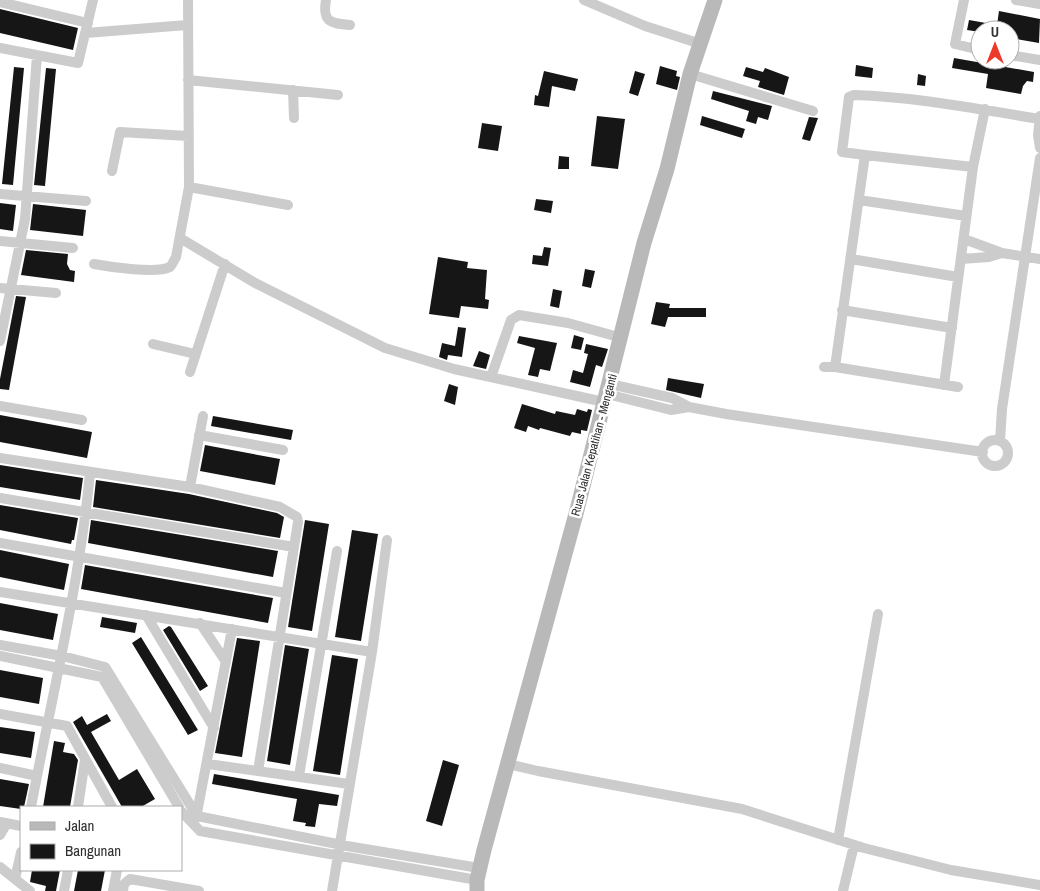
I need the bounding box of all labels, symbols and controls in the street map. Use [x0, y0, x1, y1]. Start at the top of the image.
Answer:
north arrow [970, 20, 1020, 70]
text: U [991, 23, 999, 41]
street label: Ruas Jalan Kepatihan - Menganti [567, 372, 621, 518]
legend [20, 806, 182, 871]
text: Jalan [65, 815, 94, 836]
text: Bangunan [65, 840, 121, 861]

